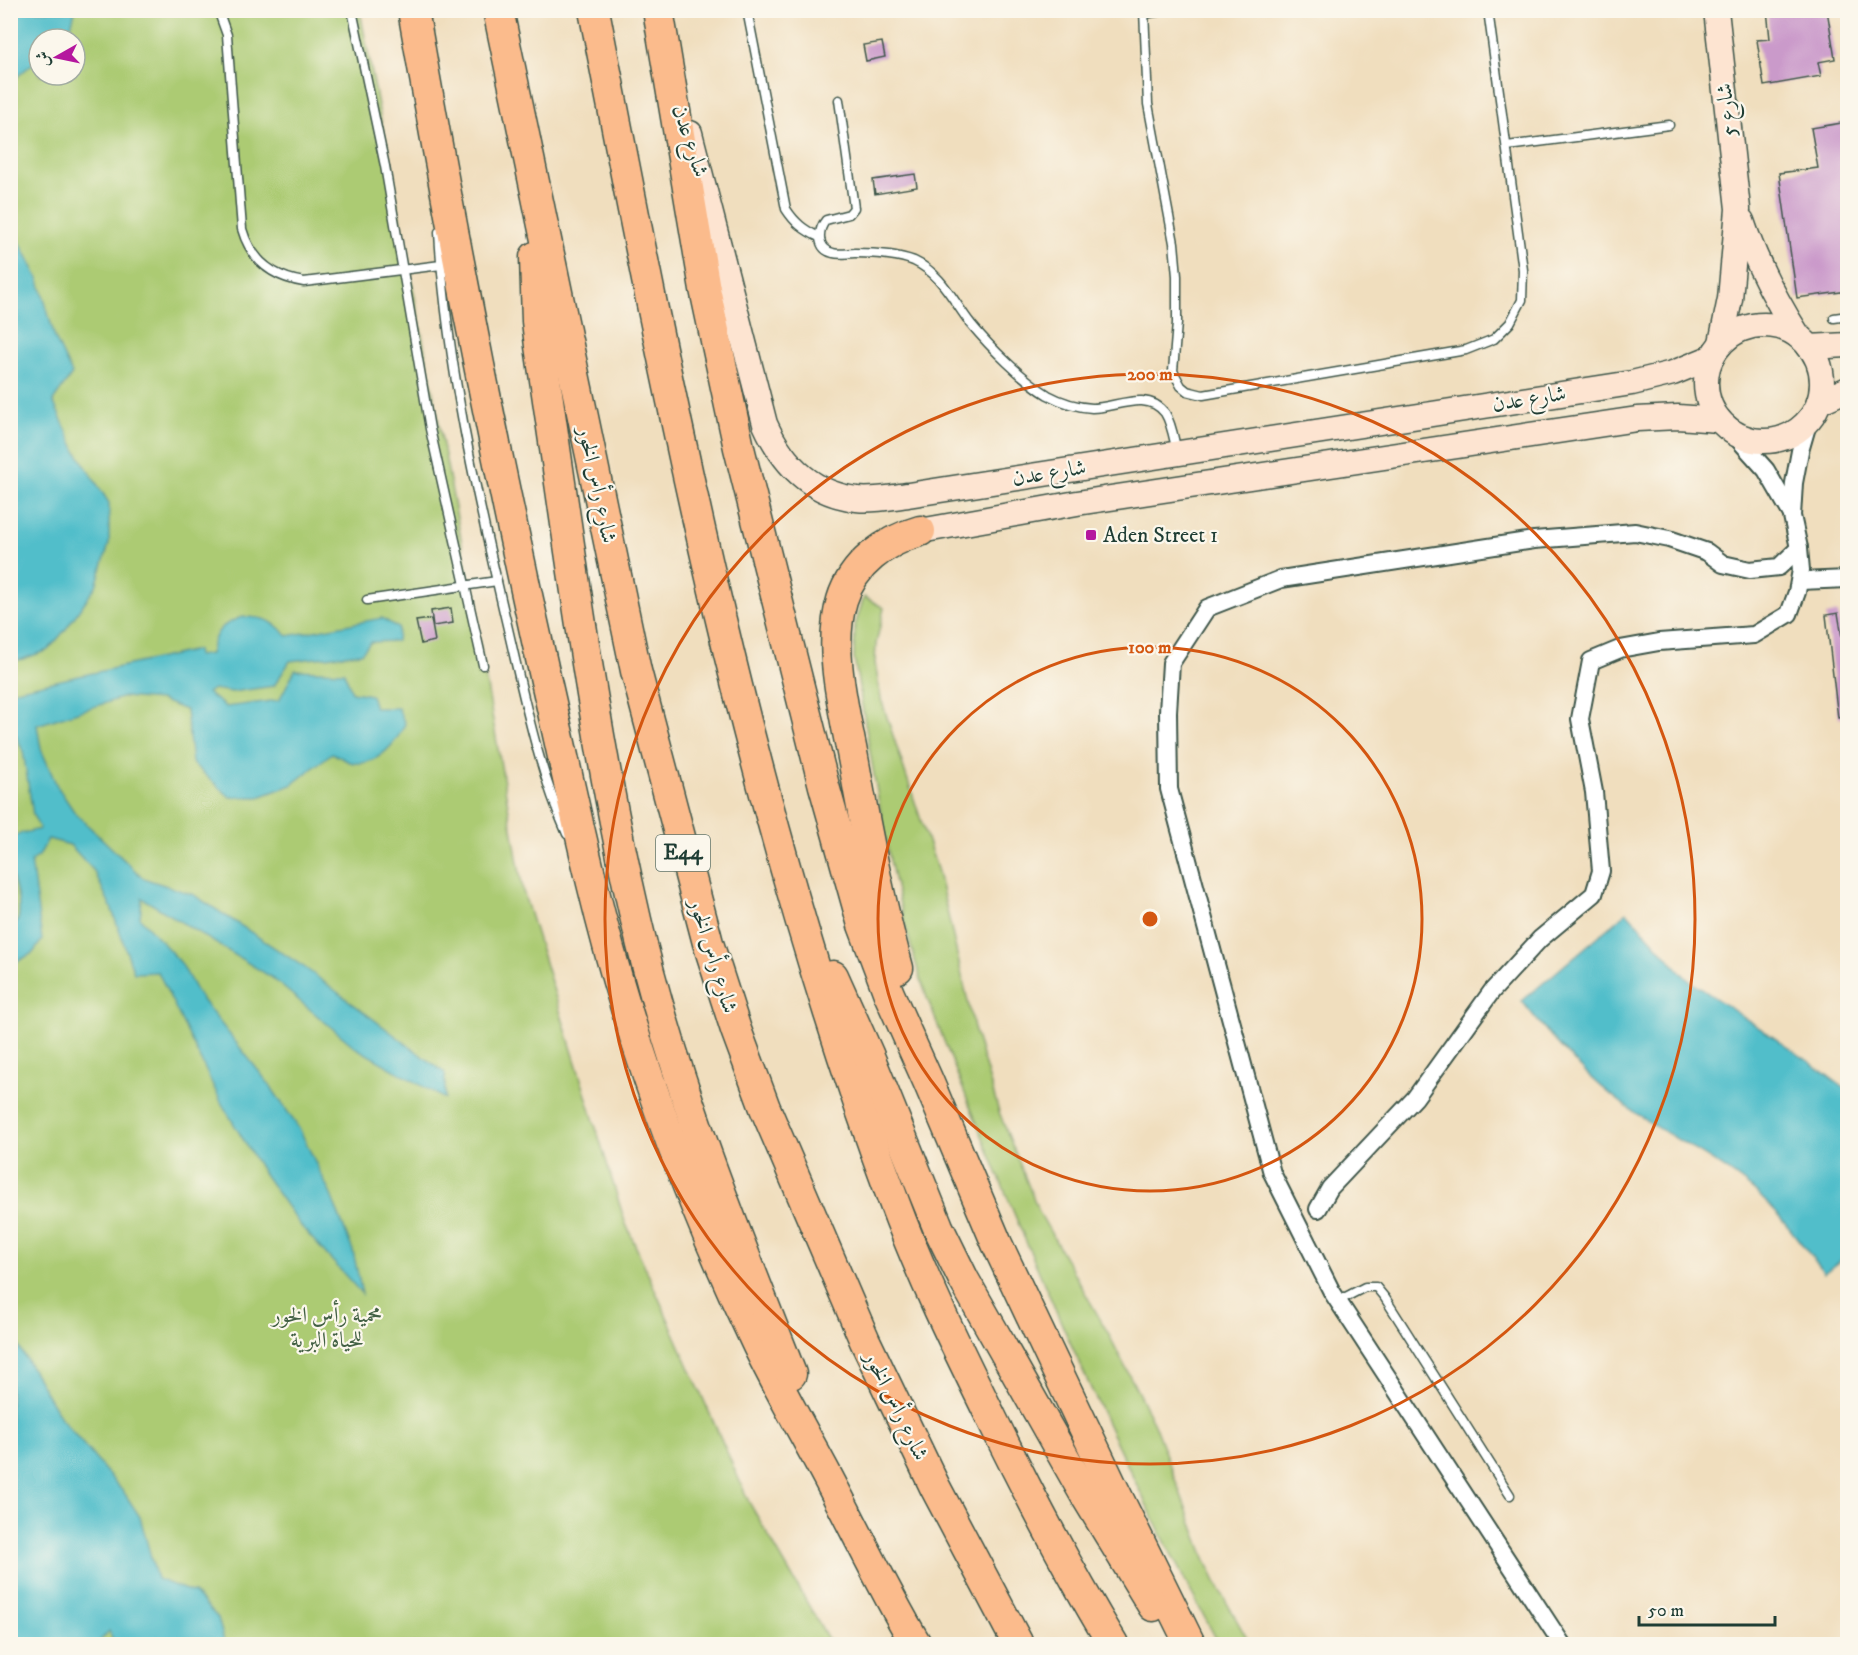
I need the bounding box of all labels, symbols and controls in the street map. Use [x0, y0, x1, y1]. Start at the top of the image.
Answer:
north arrow [27, 27, 87, 87]
text: ش [32, 50, 54, 69]
street label: شارع 5 [1711, 81, 1747, 138]
street label: شارع عدن [662, 101, 714, 182]
text: 200 m [1127, 364, 1173, 386]
street label: شارع عدن [1490, 380, 1568, 422]
street label: شارع رأس الخور [567, 422, 625, 547]
street label: شارع عدن [1010, 454, 1088, 496]
place label: Aden Street 1 [1103, 522, 1218, 549]
marker: Aden Street 1 [1084, 528, 1098, 542]
text: 100 m [1128, 637, 1172, 659]
road number: E44 [656, 835, 710, 871]
street label: شارع رأس الخور [678, 893, 746, 1018]
centre of rings [1140, 909, 1160, 929]
park label: محمية رأس الخور للحياة البرية [270, 1299, 382, 1354]
street label: شارع رأس الخور [853, 1344, 937, 1467]
scale bar [1639, 1589, 1776, 1627]
text: 50 m [1648, 1600, 1684, 1622]

